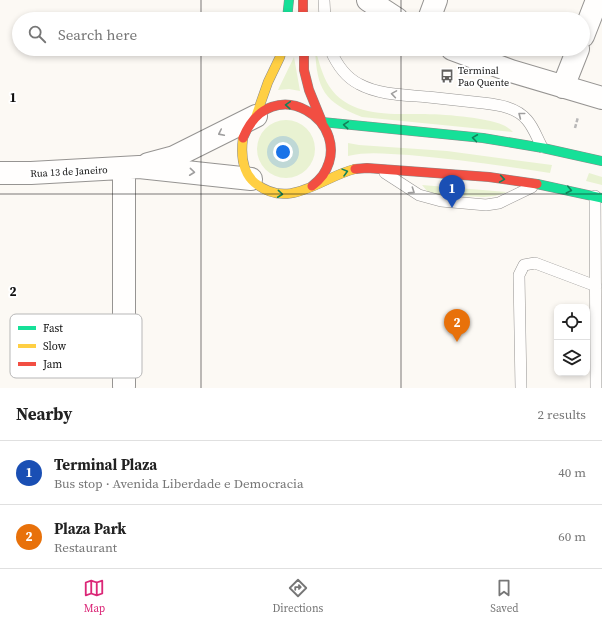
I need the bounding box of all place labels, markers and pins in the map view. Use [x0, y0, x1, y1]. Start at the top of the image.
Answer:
place label: Terminal Pao Quente [458, 64, 509, 89]
bus stop icon: Terminal Pao Quente [439, 68, 455, 84]
pin: 1 [439, 175, 465, 208]
pin: 2 [444, 309, 470, 342]

